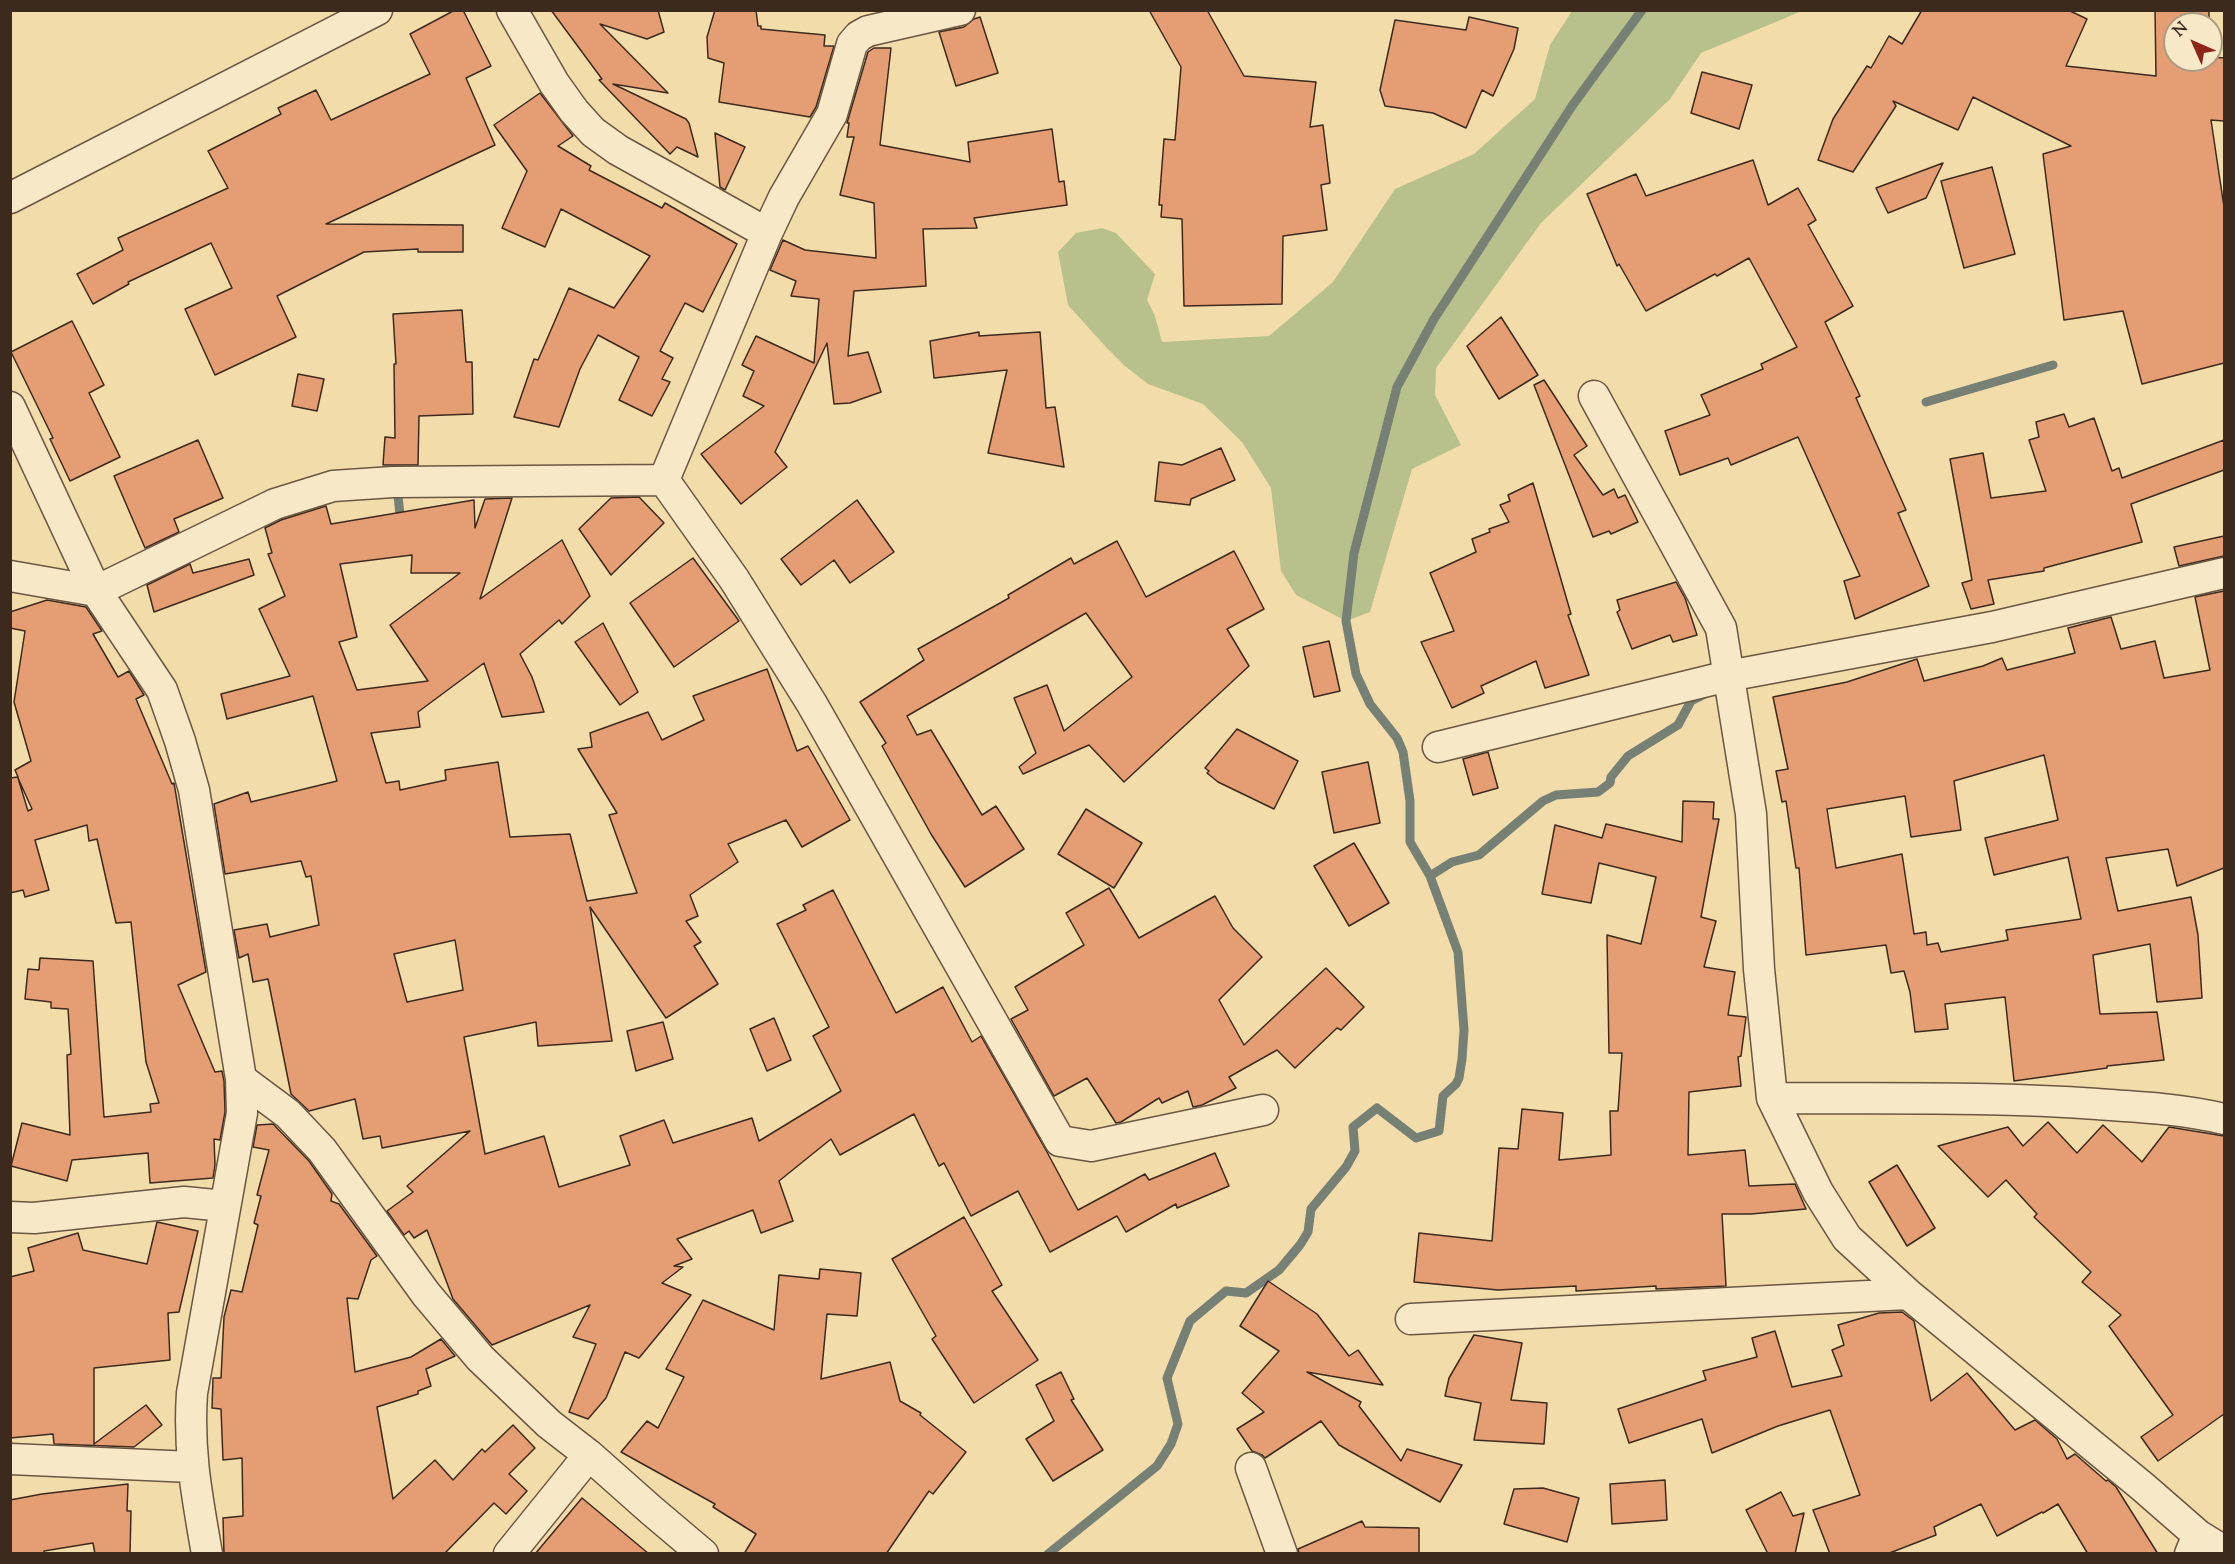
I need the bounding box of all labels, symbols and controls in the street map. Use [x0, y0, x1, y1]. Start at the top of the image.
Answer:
north arrow [2163, 12, 2223, 72]
text: N [2169, 18, 2194, 43]

